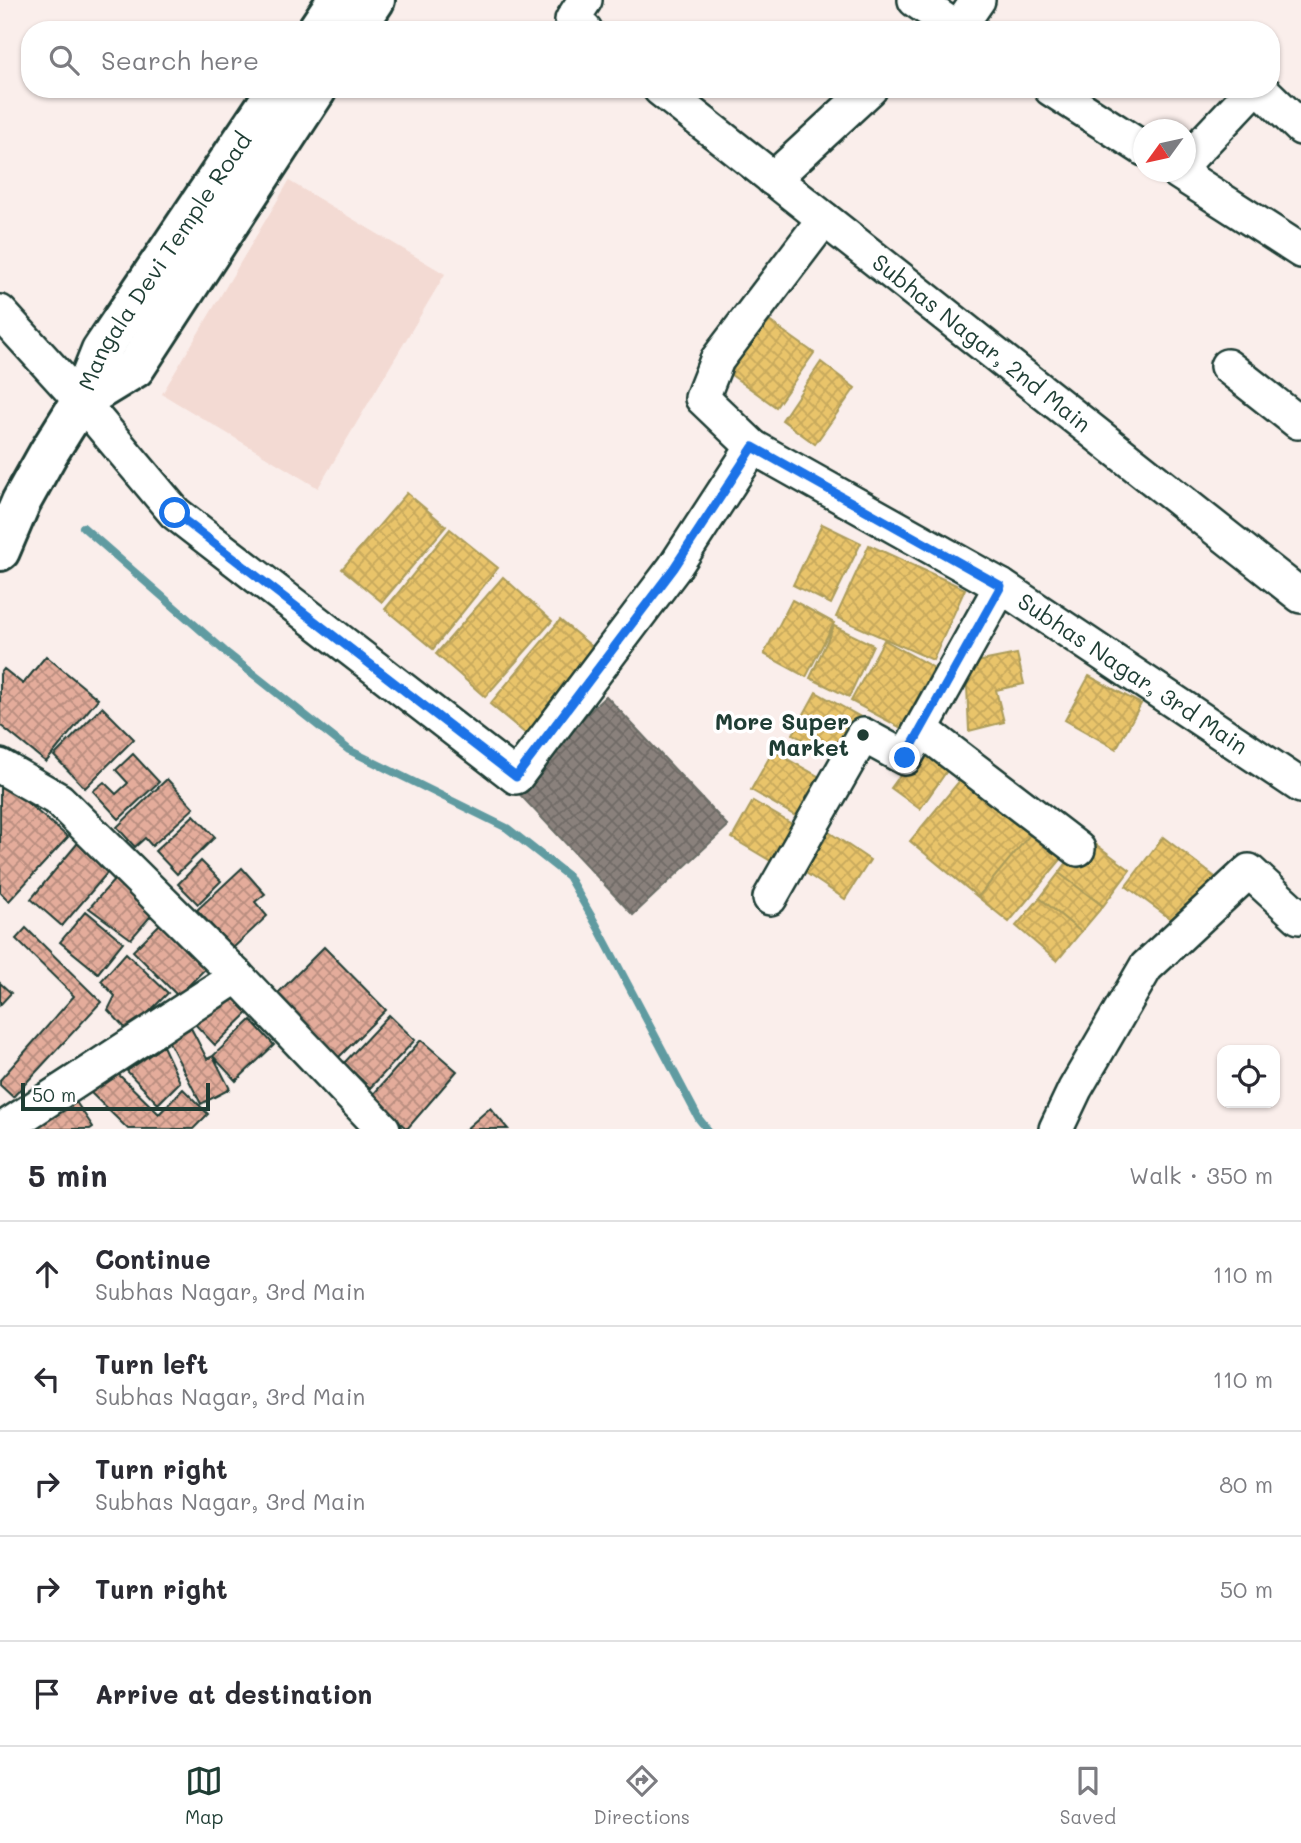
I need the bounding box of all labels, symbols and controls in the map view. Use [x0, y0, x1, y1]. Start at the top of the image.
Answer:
search box [21, 21, 1280, 98]
icon: search [45, 41, 83, 79]
text: Search here [101, 43, 259, 77]
north arrow [1133, 119, 1196, 182]
street label: Mangala Devi Temple Road [71, 126, 258, 395]
street label: Subhas Nagar, 2nd Main [867, 247, 1098, 438]
route start [159, 497, 190, 528]
street label: Subhas Nagar, 3rd Main [1013, 586, 1254, 761]
place label: More Super Market [715, 706, 849, 762]
marker: More Super Market [855, 727, 871, 743]
route end [889, 742, 920, 773]
map controls [1217, 1045, 1280, 1108]
button: locate [1217, 1045, 1280, 1108]
scale bar [21, 1080, 210, 1112]
text: 50 m [32, 1082, 76, 1107]
text: 5 min [28, 1155, 108, 1195]
text: Walk · 350 m [1129, 1160, 1273, 1190]
text: Continue [95, 1242, 211, 1276]
icon: ahead [28, 1255, 66, 1293]
text: 110 m [1213, 1259, 1273, 1289]
text: Subhas Nagar, 3rd Main [95, 1276, 365, 1306]
text: Turn left [95, 1347, 208, 1381]
icon: left [28, 1360, 66, 1398]
text: 110 m [1213, 1364, 1273, 1394]
text: Subhas Nagar, 3rd Main [95, 1381, 365, 1411]
text: Turn right [95, 1452, 228, 1486]
icon: right [28, 1465, 66, 1503]
text: 80 m [1219, 1469, 1273, 1499]
text: Subhas Nagar, 3rd Main [95, 1486, 365, 1516]
icon: right [28, 1570, 66, 1608]
text: Turn right [95, 1572, 228, 1606]
text: 50 m [1220, 1574, 1273, 1604]
icon: arrive [28, 1675, 66, 1713]
text: Arrive at destination [95, 1677, 372, 1711]
tab: Map [185, 1762, 224, 1829]
tab: Directions [593, 1762, 690, 1829]
tab: Saved [1060, 1762, 1116, 1829]

